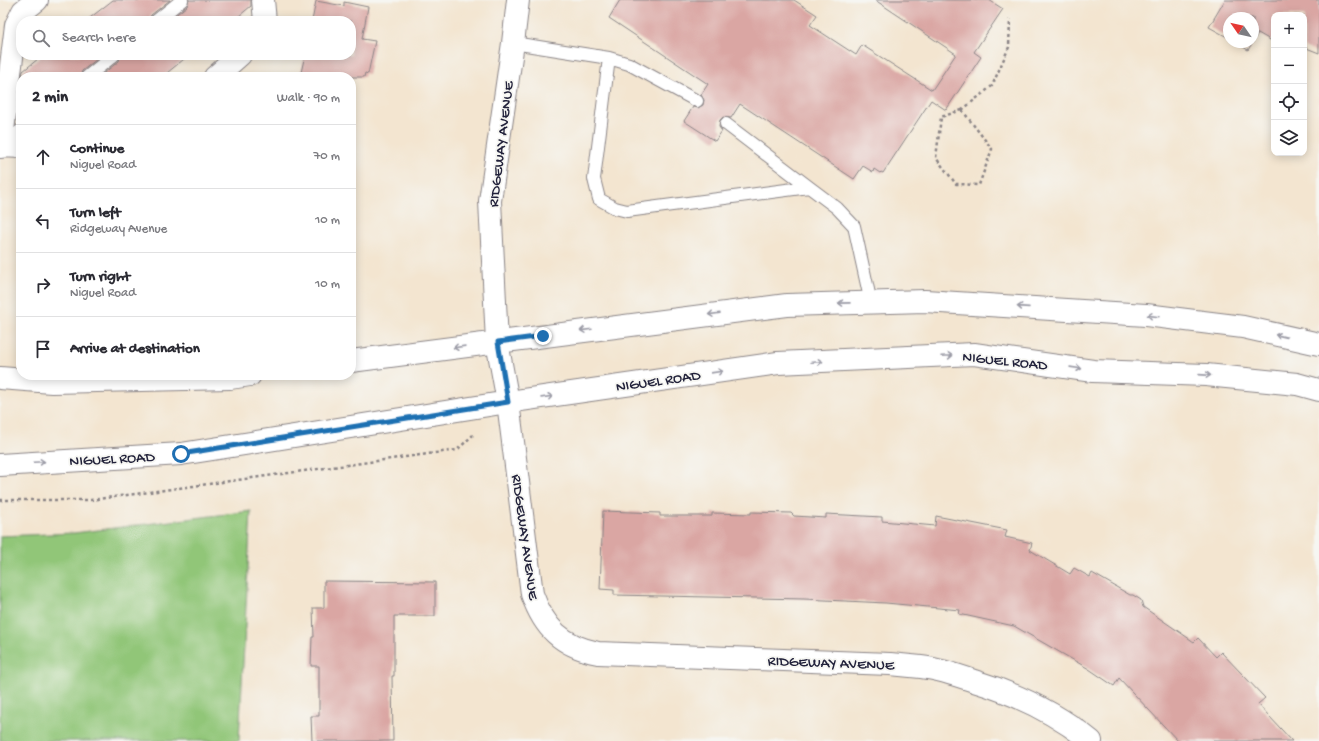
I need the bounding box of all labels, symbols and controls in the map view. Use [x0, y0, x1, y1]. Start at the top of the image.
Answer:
north arrow [1223, 12, 1259, 48]
map controls [1271, 12, 1307, 156]
button: + [1271, 12, 1307, 48]
search box [16, 16, 356, 60]
icon: search [30, 27, 52, 49]
text: Search here [62, 29, 136, 47]
button: − [1271, 48, 1307, 84]
street label: RIDGEWAY AVENUE [485, 80, 519, 208]
button: locate [1271, 84, 1307, 120]
text: 2 min [32, 88, 68, 108]
text: Walk · 90 m [277, 91, 340, 106]
button: layers [1271, 120, 1307, 156]
text: Continue [70, 140, 124, 158]
icon: ahead [32, 146, 54, 168]
text: 70 m [314, 149, 340, 164]
text: Niguel Road [70, 158, 136, 173]
text: Turn left [70, 204, 121, 222]
icon: left [32, 210, 54, 232]
text: 10 m [315, 213, 340, 228]
text: Ridgeway Avenue [70, 222, 167, 237]
text: Turn right [70, 268, 130, 286]
icon: right [32, 274, 54, 296]
text: 10 m [315, 277, 340, 292]
text: Niguel Road [70, 286, 136, 301]
one-way arrow [838, 299, 851, 307]
one-way arrow [1017, 304, 1030, 311]
one-way arrow [708, 310, 721, 318]
one-way arrow [1147, 312, 1160, 320]
one-way arrow [579, 326, 592, 334]
route end [534, 327, 552, 345]
one-way arrow [1275, 331, 1288, 339]
icon: arrive [32, 338, 54, 360]
text: Arrive at destination [70, 340, 200, 358]
one-way arrow [453, 343, 466, 351]
street label: NIGUEL ROAD [961, 349, 1048, 375]
one-way arrow [940, 352, 953, 359]
one-way arrow [810, 358, 823, 365]
one-way arrow [1069, 364, 1082, 372]
street label: NIGUEL ROAD [615, 367, 702, 397]
one-way arrow [710, 368, 723, 376]
one-way arrow [1198, 371, 1211, 378]
one-way arrow [540, 393, 553, 401]
route start [172, 445, 190, 463]
street label: NIGUEL ROAD [69, 449, 155, 471]
one-way arrow [32, 459, 45, 466]
street label: RIDGEWAY AVENUE [506, 473, 542, 602]
street label: RIDGEWAY AVENUE [767, 653, 895, 675]

